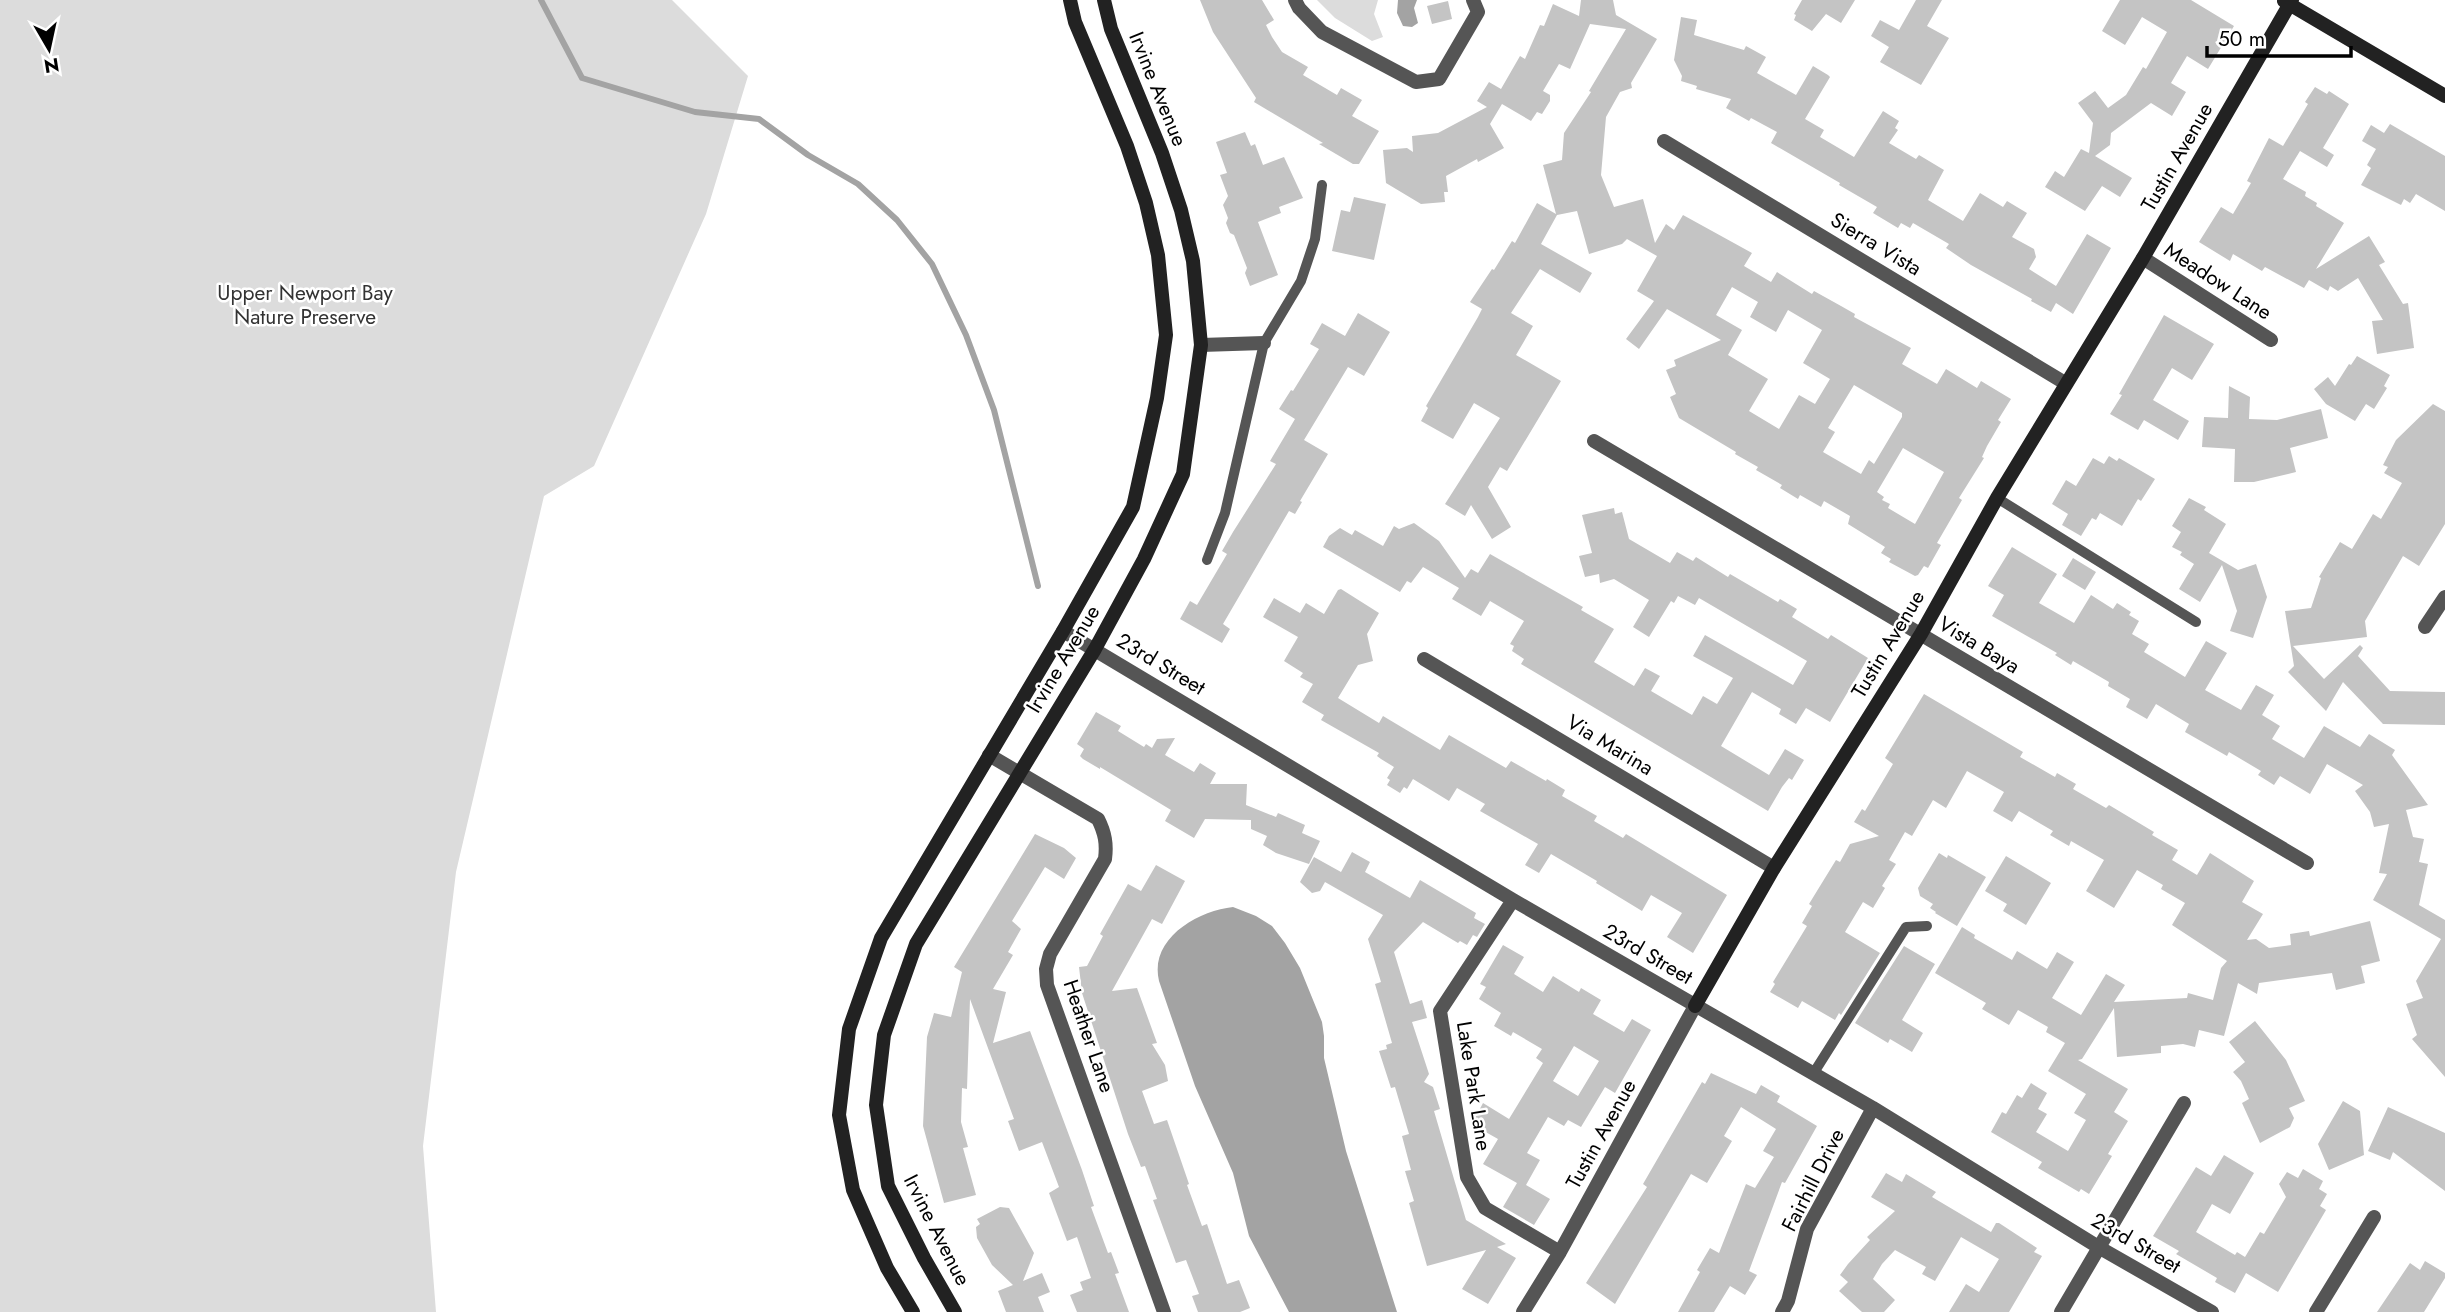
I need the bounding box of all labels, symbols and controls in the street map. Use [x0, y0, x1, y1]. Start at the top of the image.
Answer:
north arrow [14, 14, 84, 84]
scale bar [2207, 14, 2350, 58]
text: 50 m [2218, 24, 2265, 54]
street label: Irvine Avenue [1121, 27, 1195, 151]
text: N [42, 51, 61, 80]
street label: Tustin Avenue [2134, 97, 2220, 217]
street label: Sierra Vista [1825, 205, 1927, 283]
street label: Meadow Lane [2158, 235, 2278, 327]
park label: Upper Newport Bay Nature Preserve [217, 278, 393, 332]
street label: Tustin Avenue [1844, 584, 1932, 704]
street label: Irvine Avenue [1019, 599, 1107, 719]
street label: Vista Baya [1933, 609, 2025, 681]
street label: 23rd Street [1111, 626, 1211, 702]
street label: Via Marina [1561, 707, 1659, 783]
street label: 23rd Street [1598, 916, 1698, 992]
street label: Heather Lane [1056, 975, 1122, 1097]
street label: Lake Park Lane [1449, 1019, 1499, 1153]
street label: Tustin Avenue [1559, 1074, 1643, 1194]
street label: Fairhill Drive [1774, 1123, 1852, 1237]
street label: Irvine Avenue [896, 1169, 978, 1291]
street label: 23rd Street [2086, 1205, 2186, 1281]

